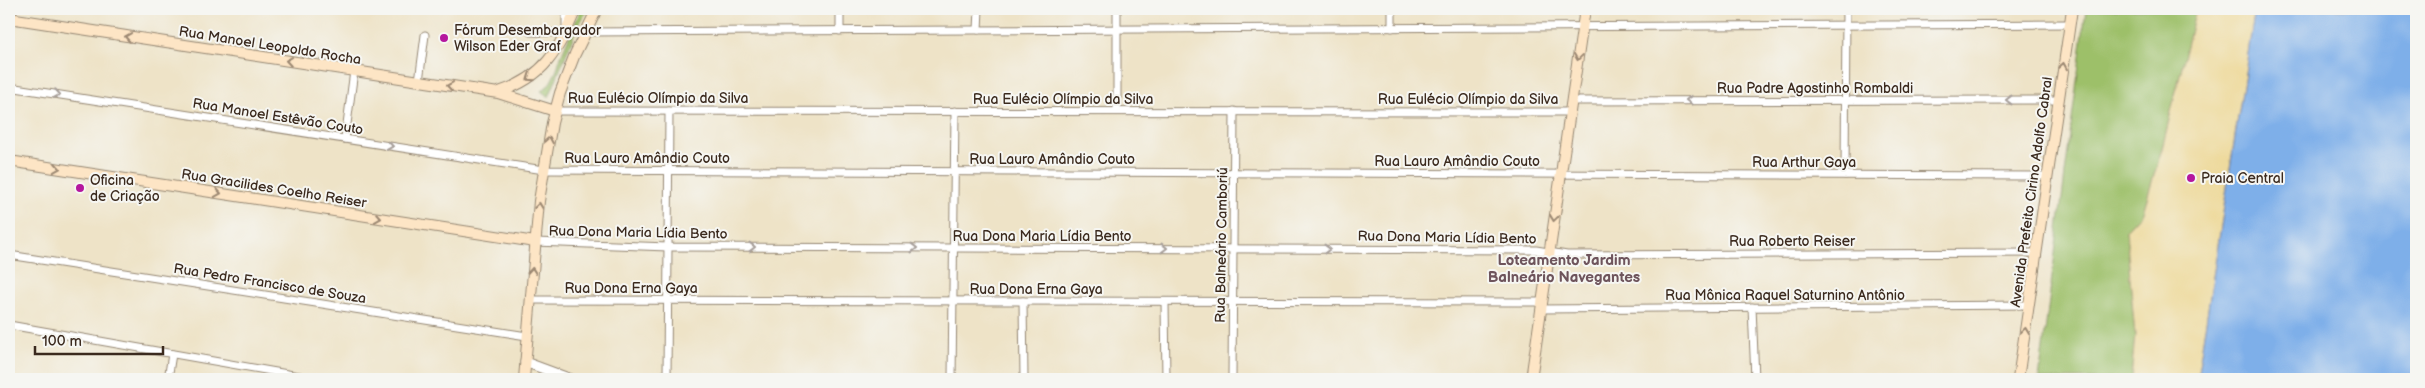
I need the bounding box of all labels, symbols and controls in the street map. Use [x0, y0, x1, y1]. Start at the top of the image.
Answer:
place label: Fórum Desembargador Wilson Eder Graf [454, 22, 602, 55]
street label: Rua Manoel Leopoldo Rocha [178, 23, 362, 68]
one-way arrow [124, 32, 133, 42]
marker: Fórum Desembargador Wilson Eder Graf [438, 32, 450, 44]
one-way arrow [1573, 53, 1584, 61]
one-way arrow [285, 57, 293, 67]
one-way arrow [2058, 62, 2068, 71]
one-way arrow [526, 72, 536, 81]
street label: Avenida Prefeito Cirino Adolfo Cabral [2007, 76, 2056, 308]
street label: Rua Padre Agostinho Rombaldi [1717, 80, 1913, 97]
one-way arrow [445, 81, 454, 91]
one-way arrow [53, 88, 61, 99]
street label: Rua Eulécio Olímpio da Silva [568, 90, 748, 107]
street label: Rua Eulécio Olímpio da Silva [973, 91, 1153, 108]
street label: Rua Eulécio Olímpio da Silva [1378, 91, 1558, 108]
street label: Rua Manoel Estêvão Couto [191, 95, 365, 138]
one-way arrow [1685, 95, 1693, 105]
one-way arrow [2005, 95, 2013, 105]
one-way arrow [543, 136, 553, 144]
one-way arrow [387, 140, 395, 151]
street label: Rua Lauro Amândio Couto [564, 150, 730, 167]
street label: Rua Lauro Amândio Couto [969, 151, 1135, 168]
street label: Rua Lauro Amândio Couto [1374, 153, 1540, 170]
street label: Rua Arthur Gaya [1752, 154, 1856, 171]
one-way arrow [53, 163, 61, 173]
street label: Rua Gracilides Coelho Reiser [180, 165, 369, 212]
street label: Rua Balneário Camboriú [1212, 167, 1231, 323]
place label: Praia Central [2201, 170, 2284, 187]
place label: Oficina de Criação [90, 172, 160, 205]
marker: Praia Central [2185, 172, 2197, 184]
marker: Oficina de Criação [74, 182, 86, 194]
one-way arrow [213, 188, 222, 198]
one-way arrow [533, 202, 544, 210]
one-way arrow [374, 212, 382, 223]
one-way arrow [1550, 213, 1560, 222]
street label: Rua Dona Maria Lídia Bento [548, 222, 728, 243]
street label: Rua Dona Maria Lídia Bento [1357, 227, 1537, 248]
street label: Rua Dona Maria Lídia Bento [952, 228, 1132, 245]
street label: Rua Roberto Reiser [1729, 233, 1856, 250]
one-way arrow [748, 242, 756, 252]
one-way arrow [911, 243, 919, 253]
one-way arrow [1161, 243, 1169, 253]
one-way arrow [1324, 244, 1331, 254]
district label: Loteamento Jardim Balneário Navegantes [1488, 251, 1640, 287]
street label: Rua Pedro Francisco de Souza [172, 260, 367, 307]
one-way arrow [526, 267, 537, 275]
street label: Rua Dona Erna Gaya [564, 280, 698, 297]
street label: Rua Dona Erna Gaya [969, 281, 1103, 298]
street label: Rua Mônica Raquel Saturnino Antônio [1665, 287, 1905, 304]
scale bar [35, 323, 162, 355]
one-way arrow [2019, 327, 2030, 335]
text: 100 m [42, 332, 82, 351]

